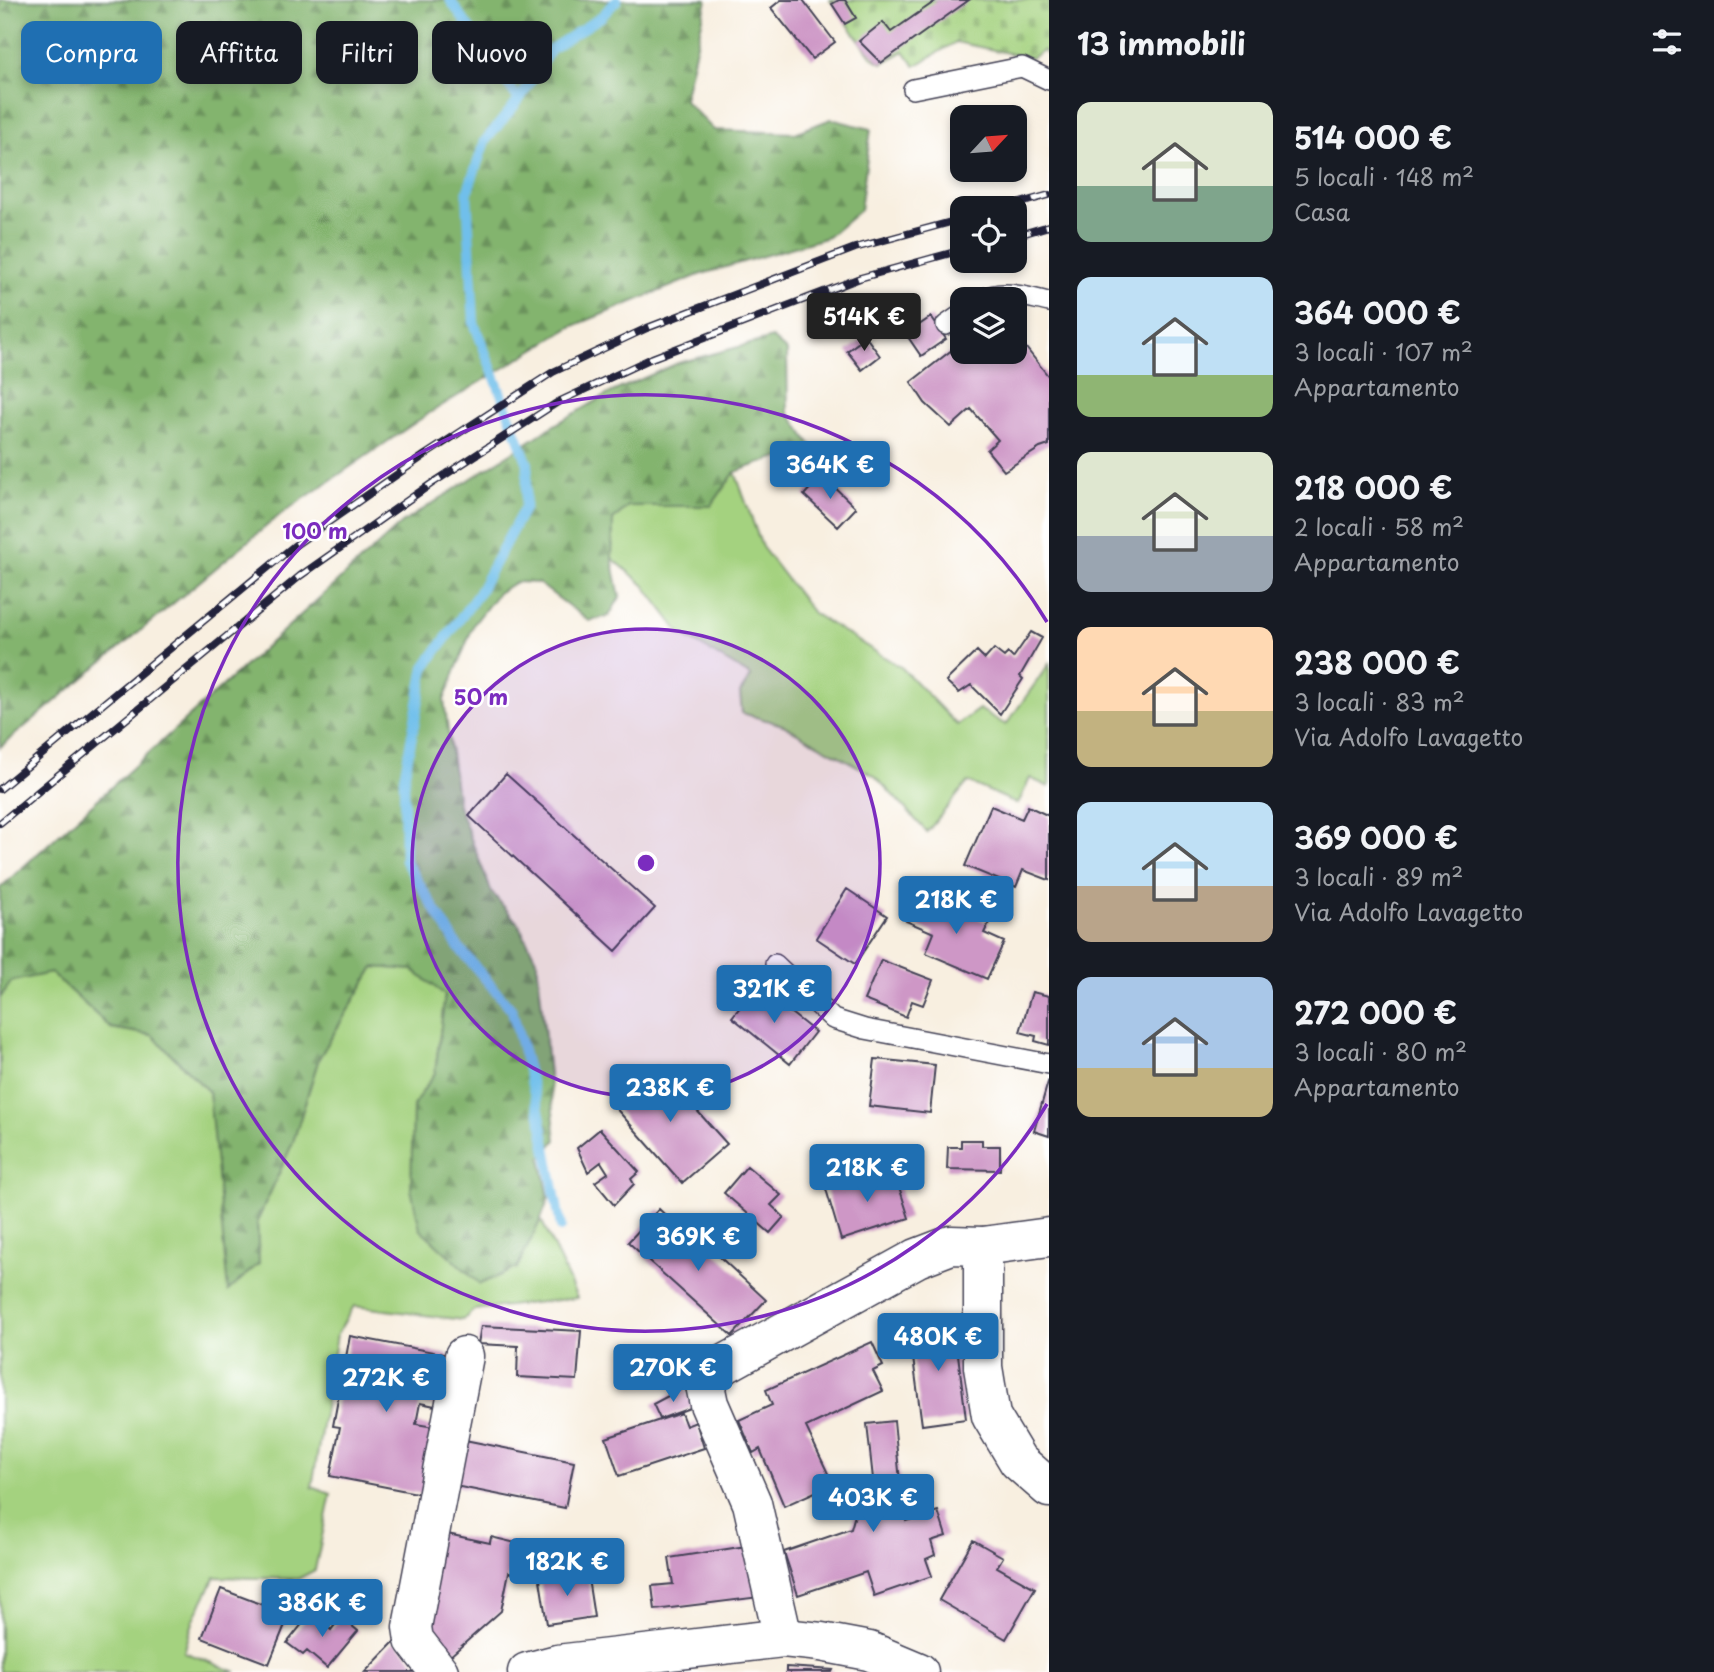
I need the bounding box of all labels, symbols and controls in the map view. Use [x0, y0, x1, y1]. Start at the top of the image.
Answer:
text: 13 immobili [1077, 20, 1246, 65]
chip: Compra [21, 21, 162, 84]
chip: Affitta [176, 21, 302, 84]
chip: Filtri [316, 21, 418, 84]
chip: Nuovo [432, 21, 552, 84]
icon: filters [1648, 23, 1686, 61]
north arrow [950, 105, 1027, 182]
map controls [950, 105, 1027, 364]
text: 514 000 € [1294, 114, 1452, 159]
icon: home [1133, 130, 1217, 214]
text: 5 locali · 148 m² [1294, 159, 1474, 194]
text: Casa [1294, 194, 1350, 229]
button: locate [950, 196, 1027, 273]
button: layers [950, 287, 1027, 364]
text: 364 000 € [1294, 289, 1461, 334]
pin: 514K € [807, 294, 921, 353]
text: 514K € [823, 298, 905, 333]
icon: home [1133, 305, 1217, 389]
text: 3 locali · 107 m² [1294, 334, 1473, 369]
text: Appartamento [1294, 369, 1460, 404]
pin: 364K € [773, 442, 887, 501]
text: 364K € [786, 446, 874, 481]
text: 218 000 € [1294, 464, 1452, 509]
icon: home [1133, 480, 1217, 564]
text: 2 locali · 58 m² [1294, 509, 1464, 544]
text: 100 m [282, 514, 348, 546]
text: Appartamento [1294, 544, 1460, 579]
text: 238 000 € [1294, 639, 1460, 684]
icon: home [1133, 655, 1217, 739]
text: 50 m [454, 680, 508, 712]
text: 3 locali · 83 m² [1294, 684, 1465, 719]
text: Via Adolfo Lavagetto [1294, 719, 1523, 754]
text: 369 000 € [1294, 814, 1458, 859]
icon: home [1133, 830, 1217, 914]
centre of rings [634, 851, 658, 875]
text: 3 locali · 89 m² [1294, 859, 1463, 894]
pin: 218K € [899, 876, 1013, 936]
text: 218K € [914, 881, 998, 916]
text: Via Adolfo Lavagetto [1294, 894, 1523, 929]
pin: 321K € [717, 965, 831, 1025]
text: 321K € [733, 970, 815, 1005]
text: 272 000 € [1294, 989, 1457, 1034]
icon: home [1133, 1005, 1217, 1089]
text: 3 locali · 80 m² [1294, 1034, 1467, 1069]
pin: 238K € [613, 1064, 727, 1124]
text: 238K € [626, 1069, 714, 1104]
text: Appartamento [1294, 1069, 1460, 1104]
pin: 218K € [810, 1144, 924, 1204]
text: 218K € [825, 1149, 909, 1184]
pin: 369K € [641, 1214, 755, 1273]
text: 369K € [656, 1218, 740, 1253]
pin: 480K € [881, 1314, 995, 1373]
text: 480K € [893, 1318, 983, 1353]
pin: 270K € [616, 1344, 730, 1404]
text: 270K € [629, 1349, 717, 1384]
pin: 272K € [329, 1354, 443, 1414]
text: 272K € [342, 1359, 430, 1394]
pin: 403K € [816, 1474, 930, 1534]
text: 403K € [828, 1479, 918, 1514]
pin: 182K € [510, 1538, 624, 1598]
text: 182K € [525, 1543, 609, 1578]
pin: 386K € [265, 1580, 379, 1639]
text: 386K € [278, 1584, 366, 1619]

